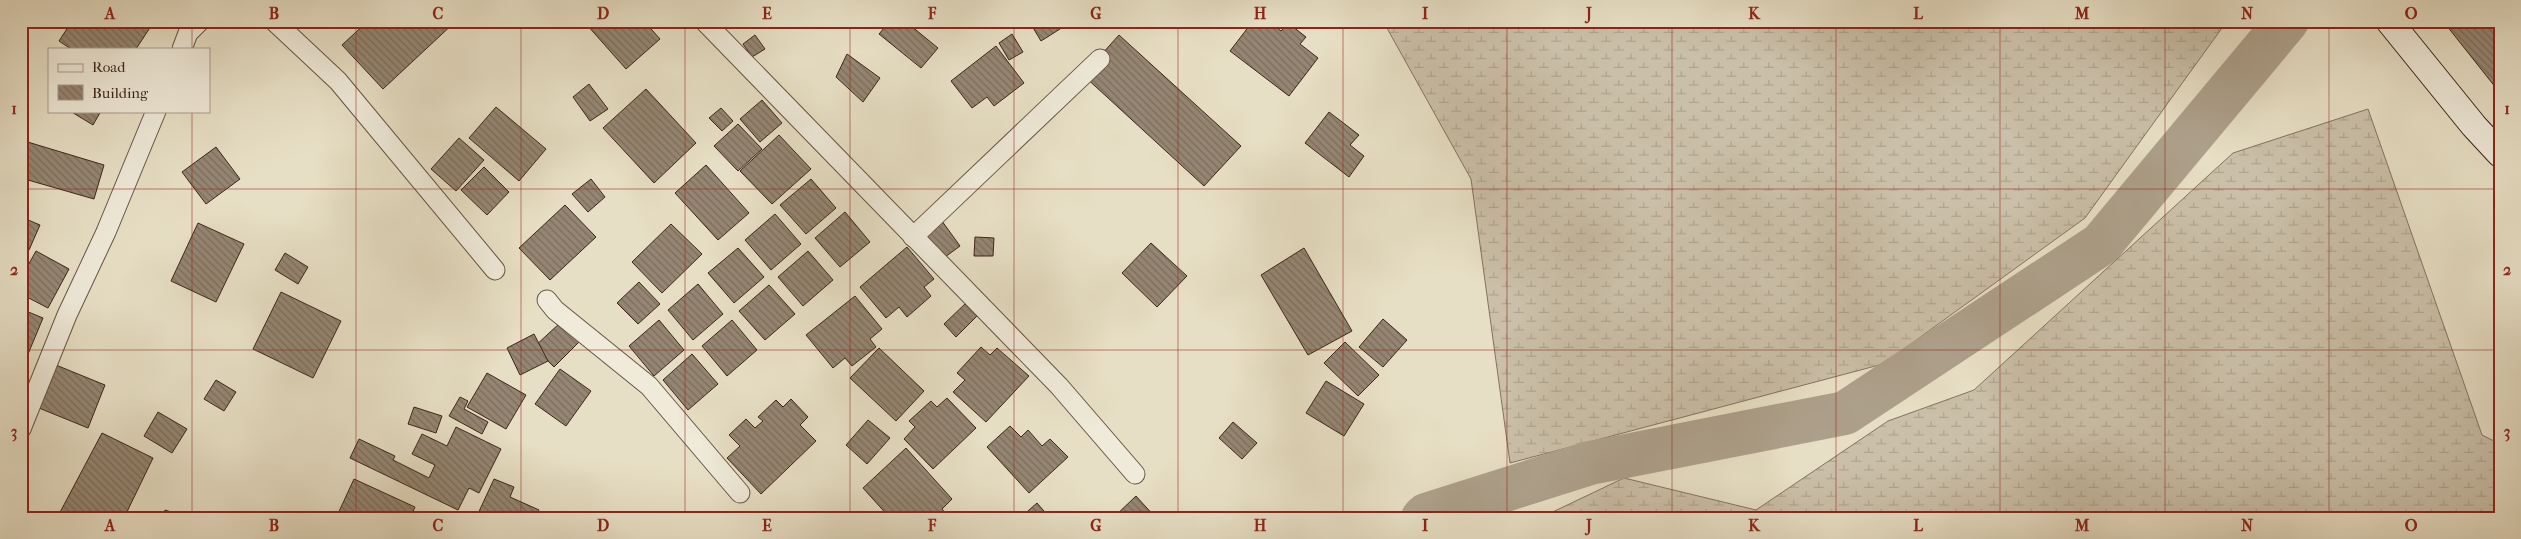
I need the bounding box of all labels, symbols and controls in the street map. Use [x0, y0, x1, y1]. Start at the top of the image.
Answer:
text: A [104, 4, 116, 23]
text: B [269, 4, 279, 23]
text: C [433, 4, 444, 23]
text: D [597, 4, 609, 23]
text: E [762, 4, 772, 23]
text: F [927, 4, 937, 23]
text: G [1090, 4, 1102, 23]
text: H [1254, 4, 1267, 23]
text: I [1422, 4, 1429, 23]
text: J [1584, 4, 1592, 24]
text: K [1748, 4, 1761, 23]
text: L [1913, 4, 1923, 23]
text: M [2074, 4, 2090, 23]
text: N [2241, 4, 2254, 23]
text: O [2405, 4, 2418, 23]
legend [48, 48, 210, 112]
text: Road [92, 58, 126, 76]
text: Building [92, 84, 149, 102]
text: 1 [11, 99, 17, 118]
text: 1 [2504, 99, 2510, 118]
text: 2 [10, 260, 18, 279]
text: 2 [2503, 260, 2511, 279]
text: 3 [11, 422, 17, 442]
text: 3 [2504, 422, 2510, 442]
text: A [104, 516, 116, 535]
text: B [269, 516, 279, 535]
text: C [433, 516, 444, 535]
text: D [597, 516, 609, 535]
text: E [762, 516, 772, 535]
text: F [927, 516, 937, 535]
text: G [1090, 516, 1102, 535]
text: H [1254, 516, 1267, 535]
text: I [1422, 516, 1429, 535]
text: J [1584, 516, 1592, 536]
text: K [1748, 516, 1761, 535]
text: L [1913, 516, 1923, 535]
text: M [2074, 516, 2090, 535]
text: N [2241, 516, 2254, 535]
text: O [2405, 516, 2418, 535]

